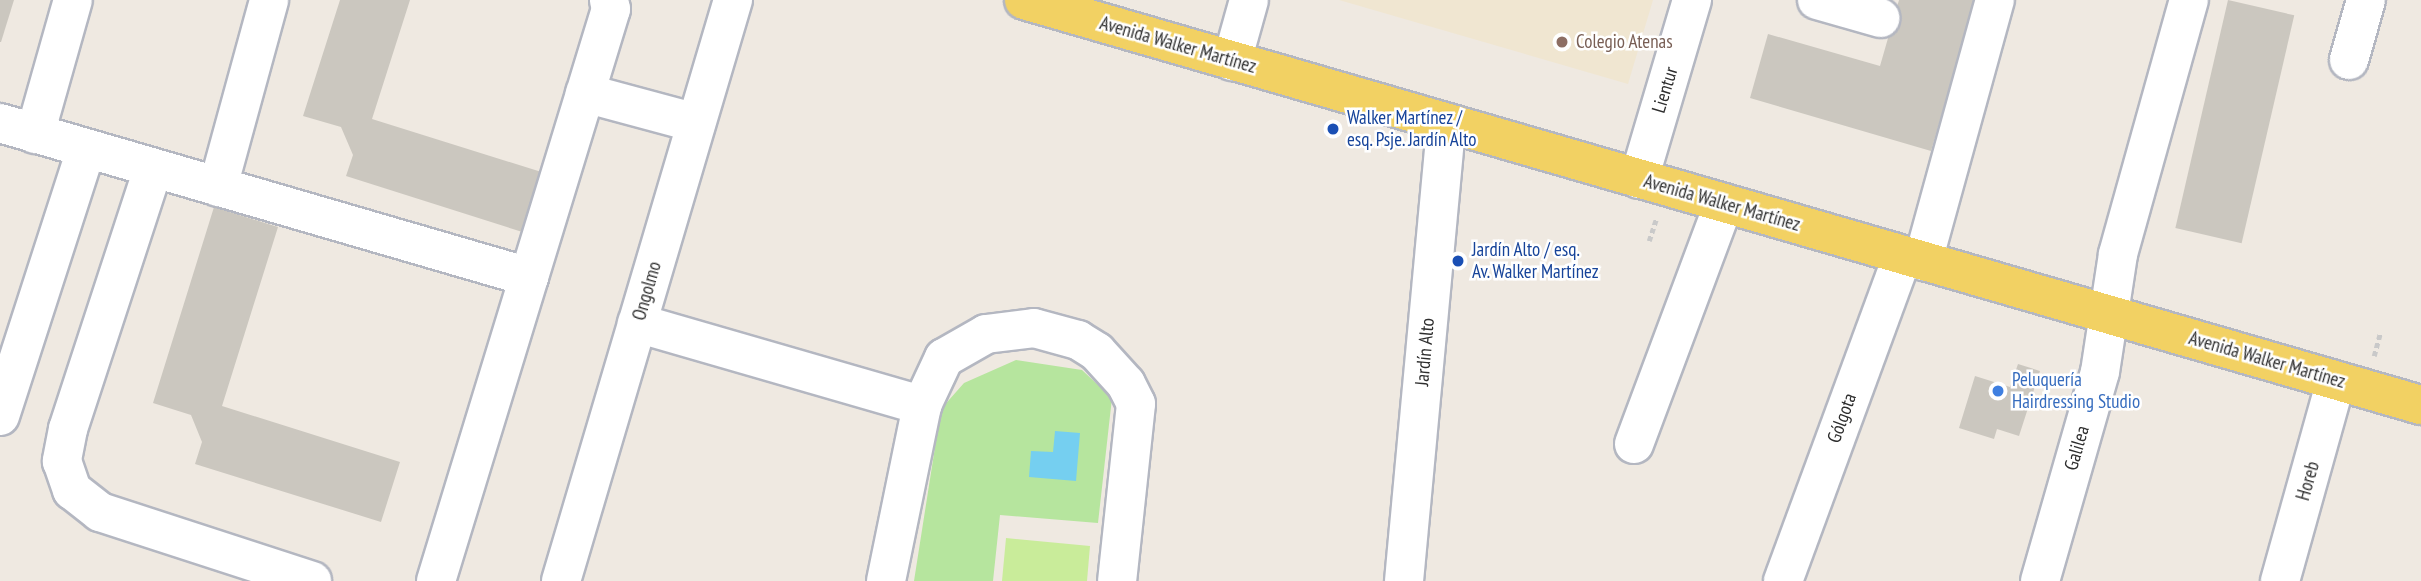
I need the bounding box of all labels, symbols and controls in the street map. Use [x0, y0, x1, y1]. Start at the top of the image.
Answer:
street label: Avenida Walker Martínez [1097, 12, 1259, 78]
place label: Colegio Atenas [1576, 31, 1673, 53]
marker: Colegio Atenas [1554, 34, 1570, 50]
street label: Lientur [1647, 64, 1683, 116]
place label: Walker Martínez / esq. Psje. Jardín Alto [1347, 107, 1480, 151]
marker: Walker Martínez / esq. Psje. Jardín Alto [1325, 121, 1341, 137]
street label: Avenida Walker Martínez [1641, 170, 1803, 236]
place label: Jardín Alto / esq. Av. Walker Martínez [1472, 239, 1600, 283]
marker: Jardín Alto / esq. Av. Walker Martínez [1450, 253, 1466, 269]
street label: Ongolmo [628, 259, 666, 323]
street label: Jardín Alto [1411, 317, 1439, 387]
street label: Avenida Walker Martínez [2186, 327, 2348, 393]
place label: Peluquería Hairdressing Studio [2012, 369, 2140, 413]
marker: Peluquería Hairdressing Studio [1990, 383, 2006, 399]
street label: Gólgota [1823, 390, 1861, 446]
street label: Galilea [2060, 423, 2094, 473]
street label: Horeb [2292, 459, 2324, 503]

